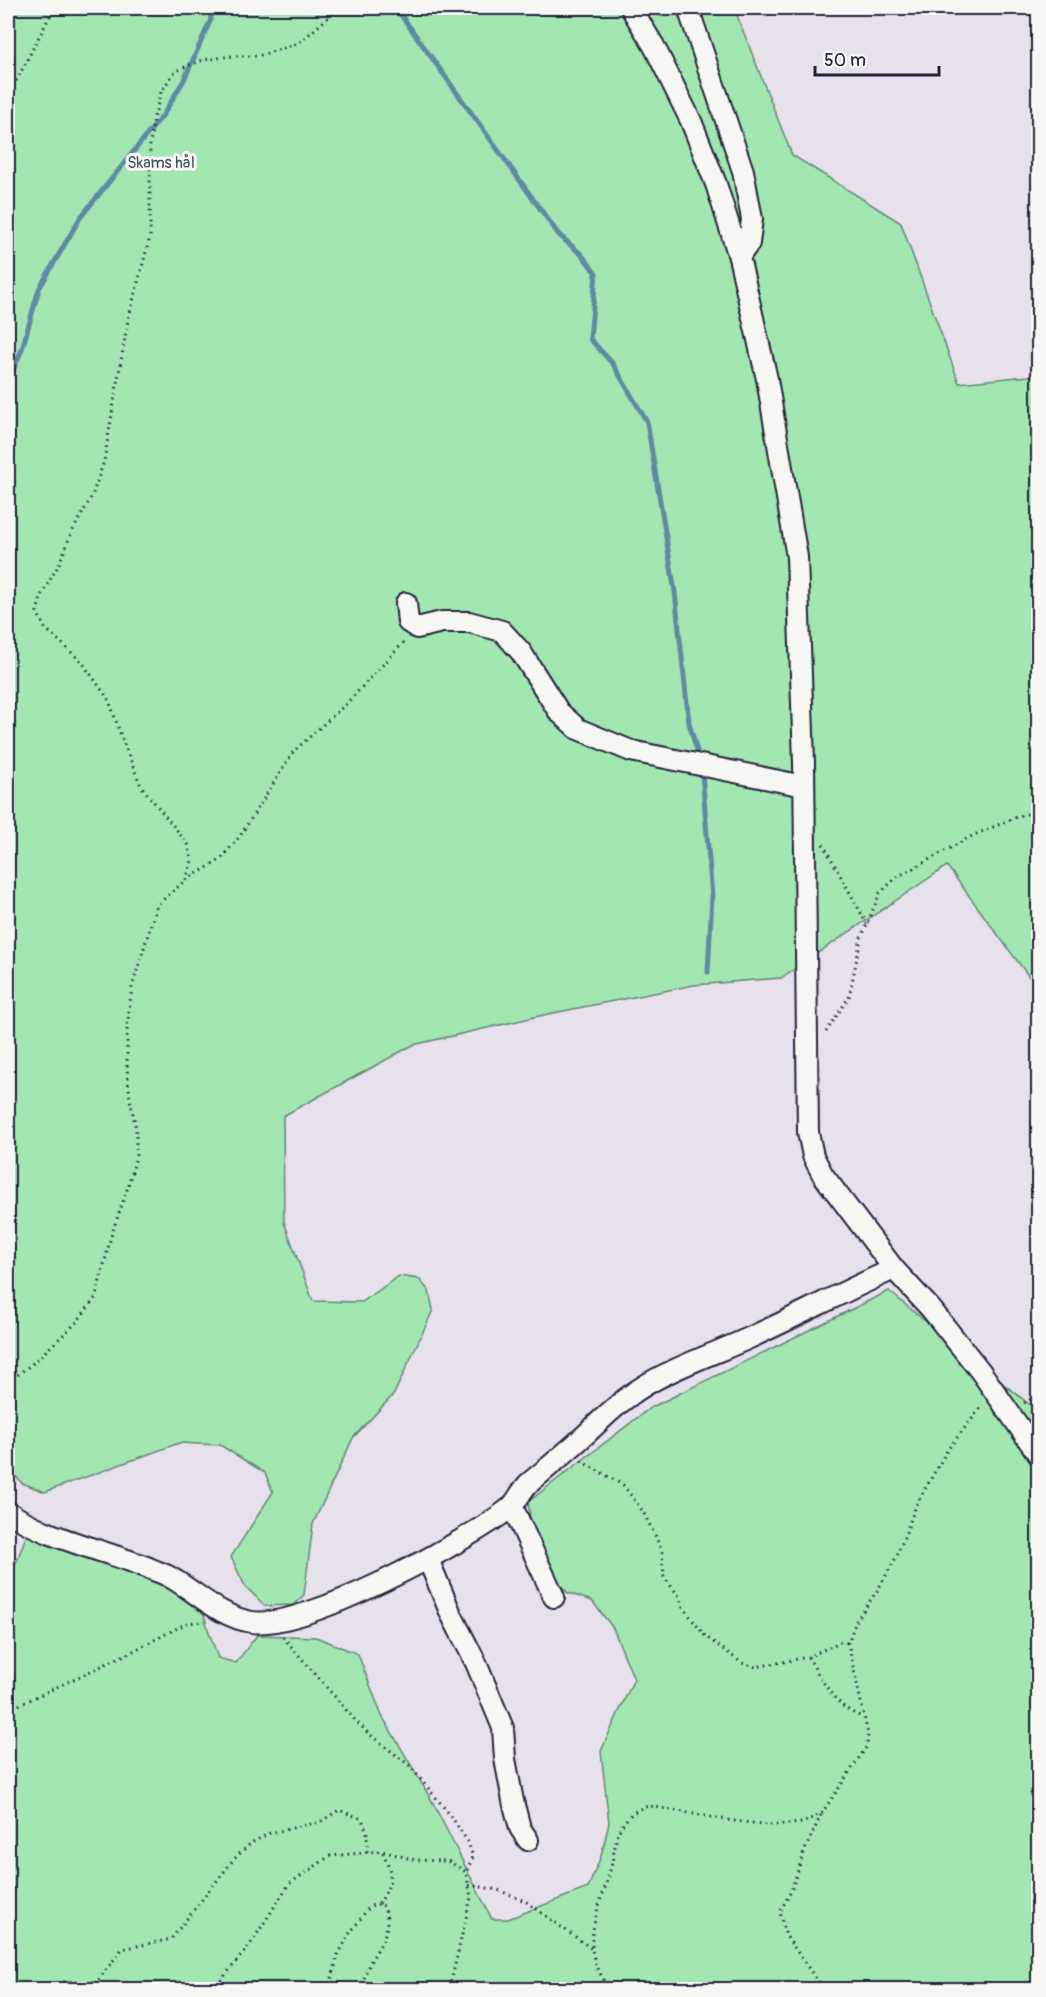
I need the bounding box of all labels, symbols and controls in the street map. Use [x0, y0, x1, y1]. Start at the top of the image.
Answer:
scale bar [815, 39, 940, 77]
text: 50 m [824, 49, 866, 72]
park label: Skams hål [127, 153, 195, 173]

